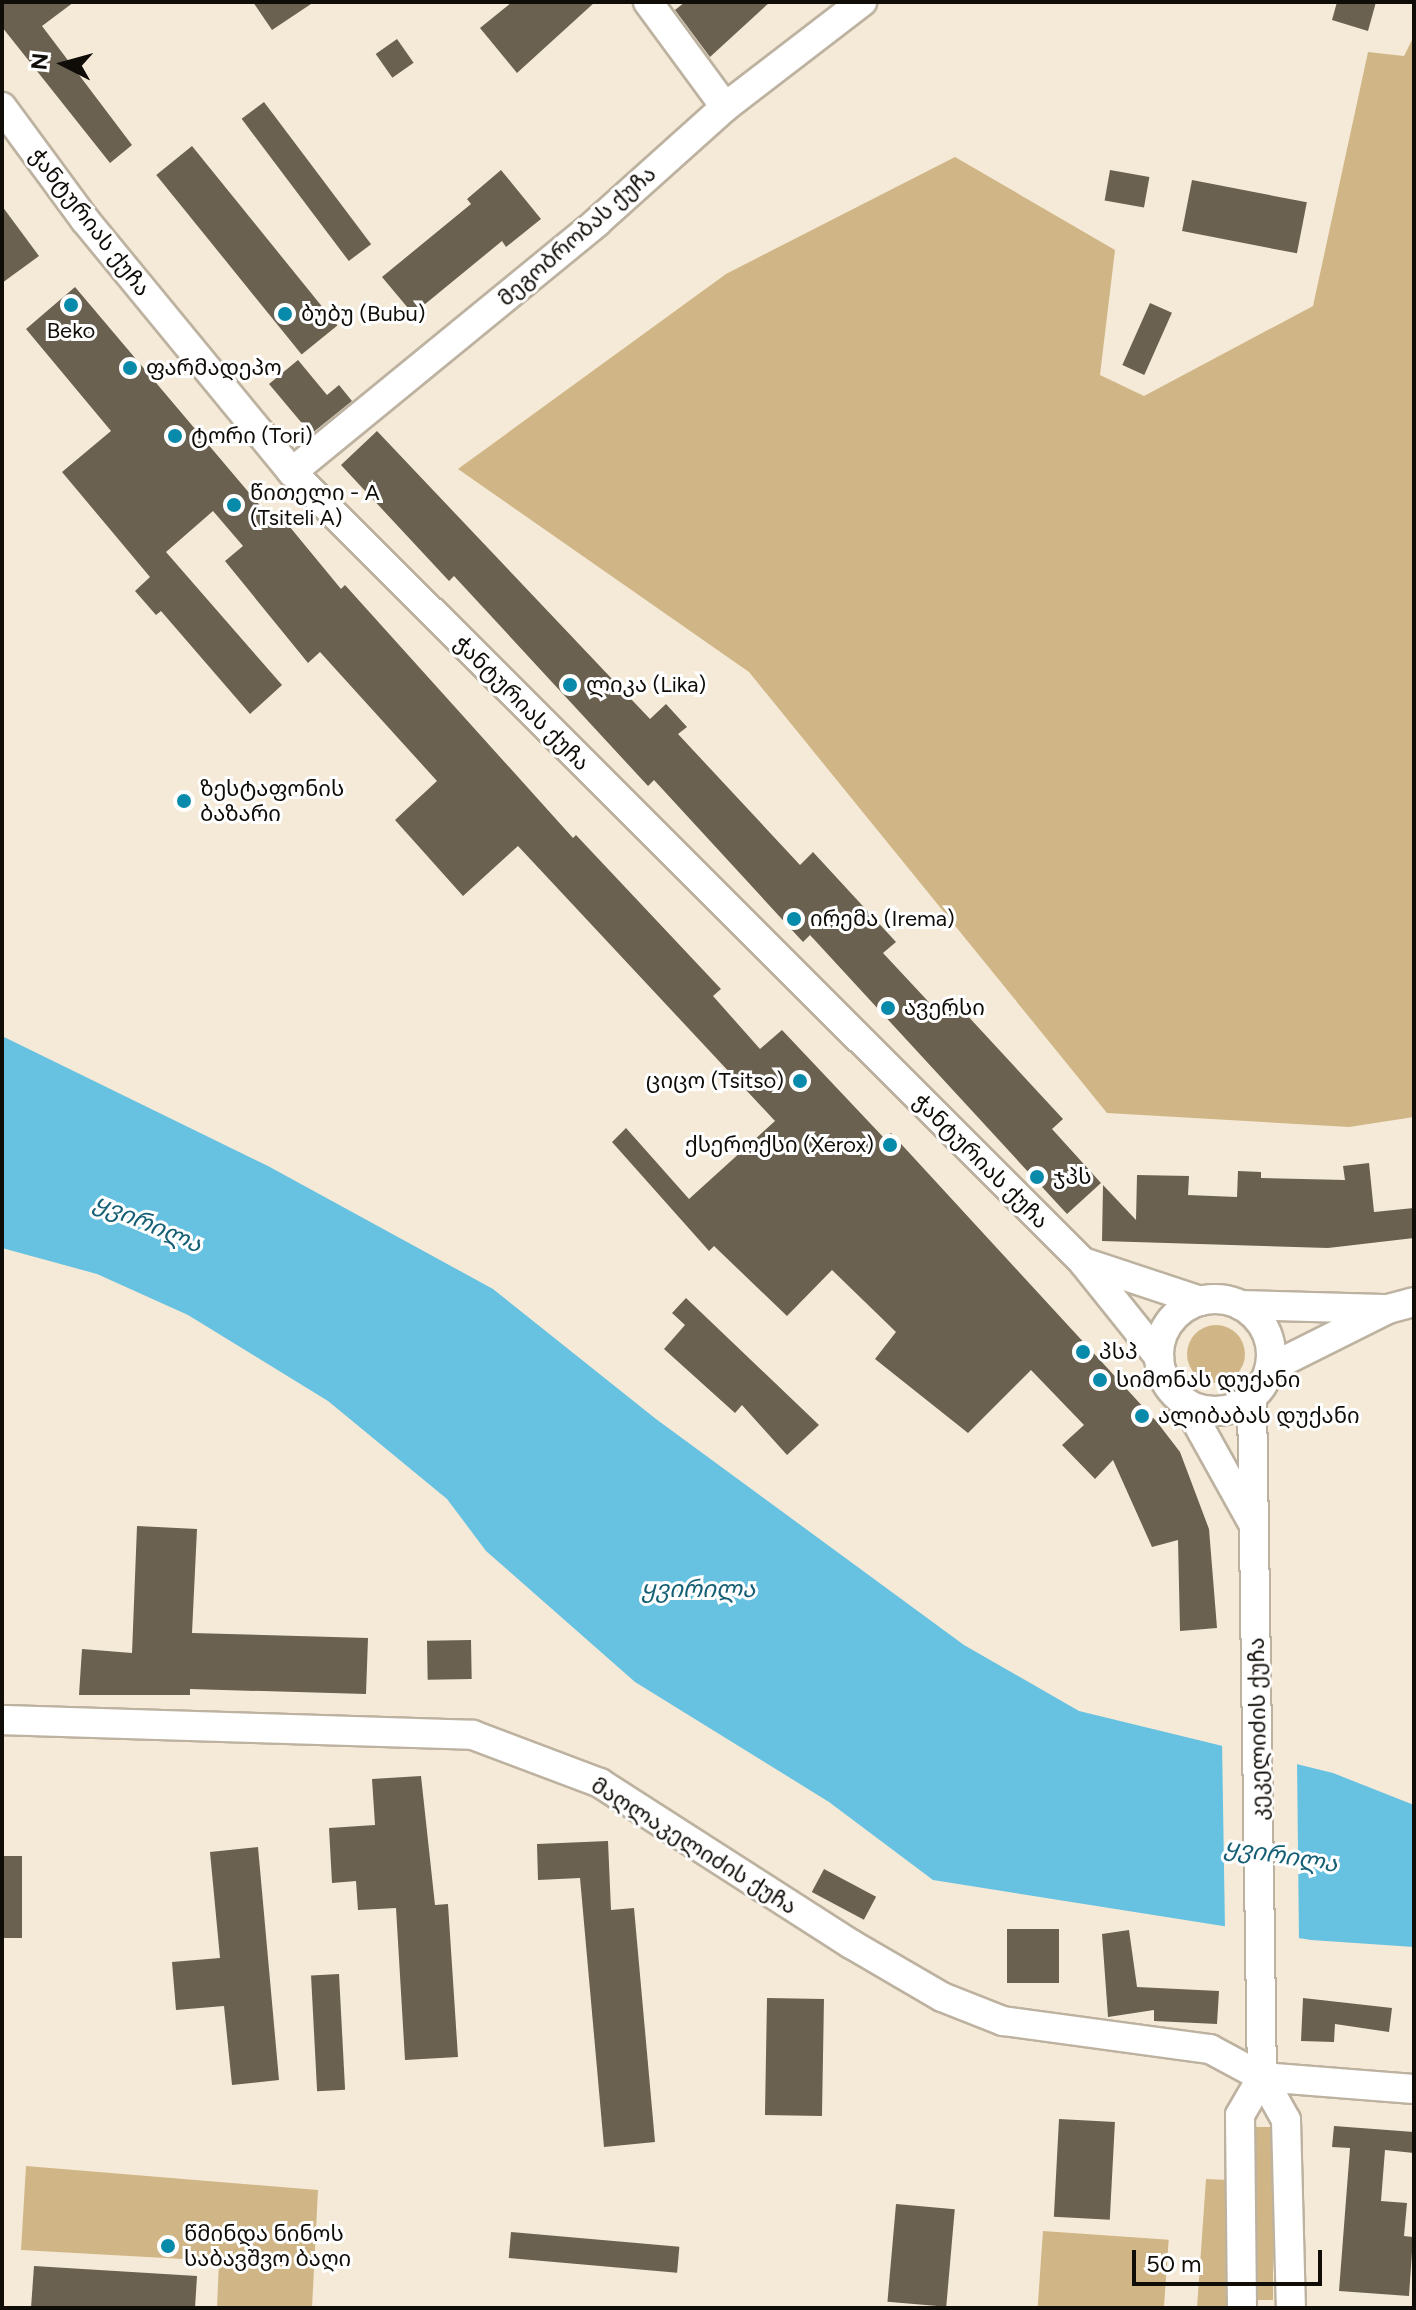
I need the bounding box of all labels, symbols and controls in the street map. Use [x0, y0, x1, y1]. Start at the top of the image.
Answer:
north arrow [24, 24, 104, 104]
text: N [25, 52, 54, 71]
street label: ჭანტურიას ქუჩა [24, 143, 156, 301]
street label: მეგობრობას ქუჩა [493, 160, 661, 312]
marker: Beko [62, 296, 80, 314]
place label: ბუბუ (Bubu) [301, 301, 426, 327]
marker: ბუბუ (Bubu) [276, 305, 294, 323]
place label: Beko [47, 318, 95, 344]
place label: ფარმადეპო [146, 355, 282, 381]
marker: ფარმადეპო [121, 359, 139, 377]
place label: ტორი (Tori) [191, 423, 313, 449]
marker: ტორი (Tori) [166, 427, 184, 445]
place label: წითელი - A (Tsiteli A) [250, 479, 380, 530]
marker: წითელი - A (Tsiteli A) [225, 496, 243, 514]
street label: ჭანტურიას ქუჩა [449, 630, 595, 776]
place label: ლიკა (Lika) [586, 672, 706, 698]
marker: ლიკა (Lika) [561, 676, 579, 694]
place label: ზესტაფონის ბაზარი [200, 775, 344, 826]
marker: ზესტაფონის ბაზარი [175, 792, 193, 810]
place label: ირემა (Irema) [810, 906, 955, 932]
marker: ირემა (Irema) [785, 910, 803, 928]
place label: ავერსი [904, 995, 985, 1021]
marker: ავერსი [879, 999, 897, 1017]
place label: ციცო (Tsitso) [646, 1068, 784, 1094]
marker: ციცო (Tsitso) [791, 1072, 809, 1090]
street label: ჭანტურიას ქუჩა [908, 1088, 1054, 1234]
place label: ქსეროქსი (Xerox) [685, 1132, 874, 1158]
marker: ქსეროქსი (Xerox) [881, 1136, 899, 1154]
place label: ჯპს [1053, 1164, 1091, 1190]
marker: ჯპს [1028, 1168, 1046, 1186]
water label: ყვირილა [90, 1187, 206, 1259]
place label: პსპ [1099, 1339, 1138, 1365]
marker: პსპ [1074, 1343, 1092, 1361]
place label: სიმონას დუქანი [1116, 1367, 1300, 1393]
marker: სიმონას დუქანი [1091, 1371, 1109, 1389]
place label: ალიბაბას დუქანი [1158, 1403, 1360, 1429]
marker: ალიბაბას დუქანი [1133, 1407, 1151, 1425]
water label: ყვირილა [641, 1575, 755, 1603]
street label: კეკელიძის ქუჩა [1243, 1637, 1273, 1821]
street label: მაღლაკელიძის ქუჩა [586, 1772, 802, 1920]
water label: ყვირილა [1222, 1832, 1340, 1878]
place label: წმინდა ნინოს საბავშვო ბაღი [184, 2220, 351, 2272]
scale bar [1136, 2234, 1326, 2284]
marker: წმინდა ნინოს საბავშვო ბაღი [159, 2237, 177, 2255]
text: 50 m [1146, 2249, 1202, 2278]

